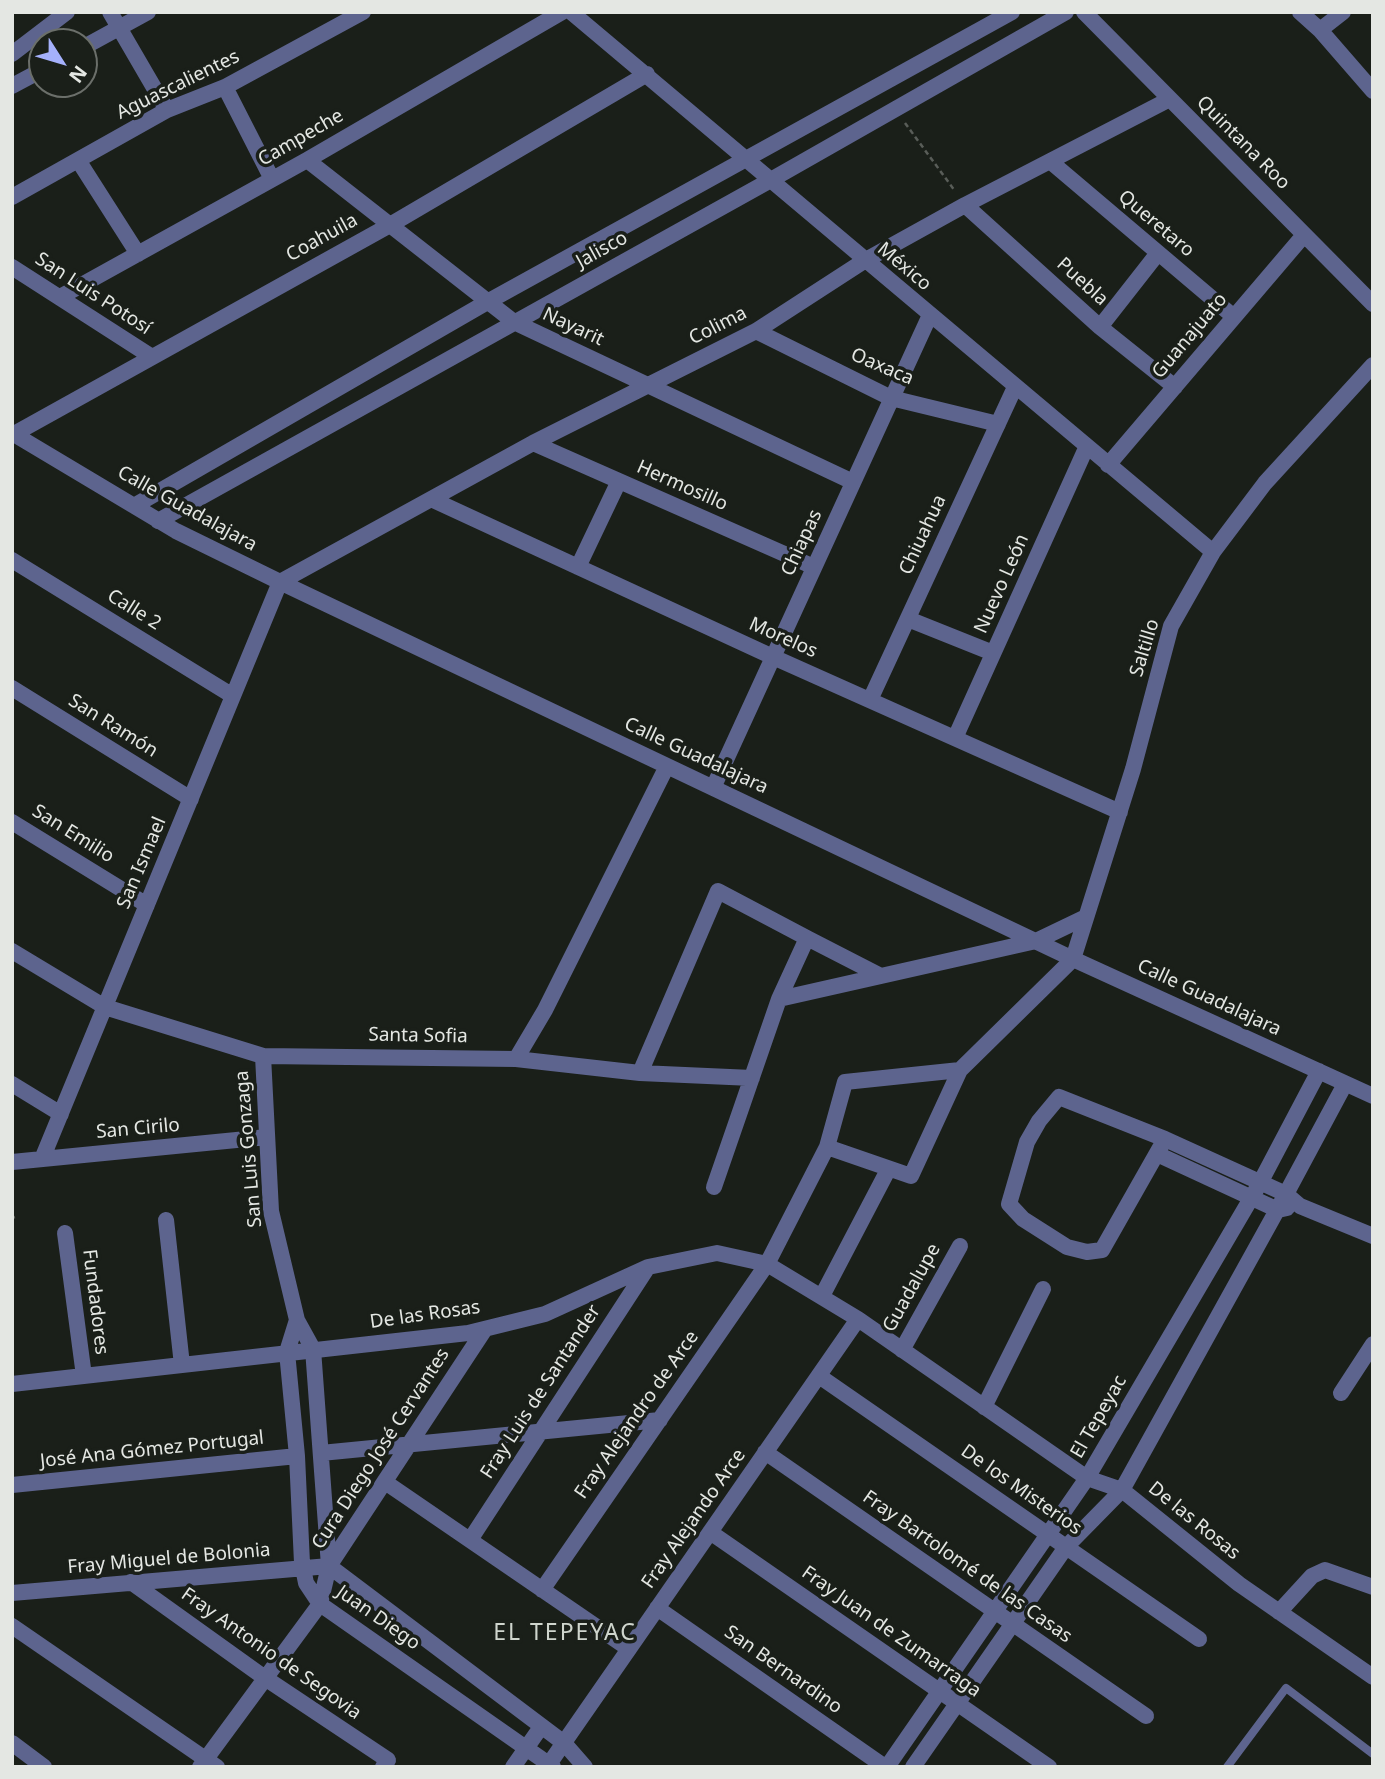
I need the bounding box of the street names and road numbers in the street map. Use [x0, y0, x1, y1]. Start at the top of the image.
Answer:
street label: Aguascalientes [113, 45, 243, 125]
street label: Quintana Roo [1191, 91, 1295, 195]
street label: Campeche [254, 105, 348, 171]
street label: Queretaro [1113, 186, 1199, 262]
street label: Coahuila [282, 209, 362, 267]
street label: Jalisco [572, 227, 632, 273]
street label: México [872, 238, 936, 296]
street label: San Luis Potosí [31, 248, 155, 340]
street label: Puebla [1052, 253, 1112, 311]
street label: Guanajuato [1148, 289, 1232, 383]
street label: Colima [685, 302, 751, 350]
street label: Nayarit [539, 303, 607, 351]
street label: Oaxaca [847, 344, 917, 390]
street label: Hermosillo [633, 456, 731, 516]
street label: Calle Guadalajara [113, 461, 261, 557]
street label: Chiuahua [895, 492, 951, 578]
street label: Chiapas [777, 506, 827, 580]
street label: Nuevo León [970, 531, 1034, 637]
street label: Calle 2 [103, 585, 165, 635]
street label: Morelos [745, 613, 821, 663]
street label: Saltillo [1125, 616, 1165, 680]
street label: San Ramón [64, 690, 162, 762]
street label: Calle Guadalajara [621, 713, 771, 799]
street label: San Emilio [28, 800, 118, 868]
street label: San Ismael [112, 814, 172, 912]
street label: Calle Guadalajara [1134, 955, 1284, 1041]
street label: Santa Sofia [368, 1024, 468, 1048]
street label: San Luis Gonzaga [231, 1070, 267, 1228]
street label: San Cirilo [95, 1114, 181, 1144]
street label: Guadalupe [878, 1240, 946, 1336]
street label: Fundadores [77, 1248, 113, 1356]
street label: De las Rosas [368, 1296, 482, 1334]
street label: Fray Luis de Santander [476, 1301, 606, 1483]
street label: Fray Alejandro de Arce [570, 1327, 704, 1503]
street label: Cura Diego José Cervantes [307, 1344, 455, 1554]
street label: El Tepeyac [1066, 1372, 1132, 1462]
street label: José Ana Gómez Portugal [39, 1427, 265, 1473]
street label: De los Misterios [956, 1440, 1086, 1540]
street label: Fray Alejando Arce [637, 1445, 751, 1593]
street label: De las Rosas [1144, 1477, 1244, 1565]
street label: Fray Bartolomé de las Casas [858, 1486, 1076, 1648]
street label: Fray Miguel de Bolonia [67, 1539, 271, 1579]
street label: Fray Juan de Zumarraga [797, 1561, 985, 1703]
street label: Juan Diego [332, 1581, 424, 1655]
street label: Fray Antonio de Segovia [177, 1583, 365, 1725]
street label: San Bernardino [720, 1621, 846, 1719]

